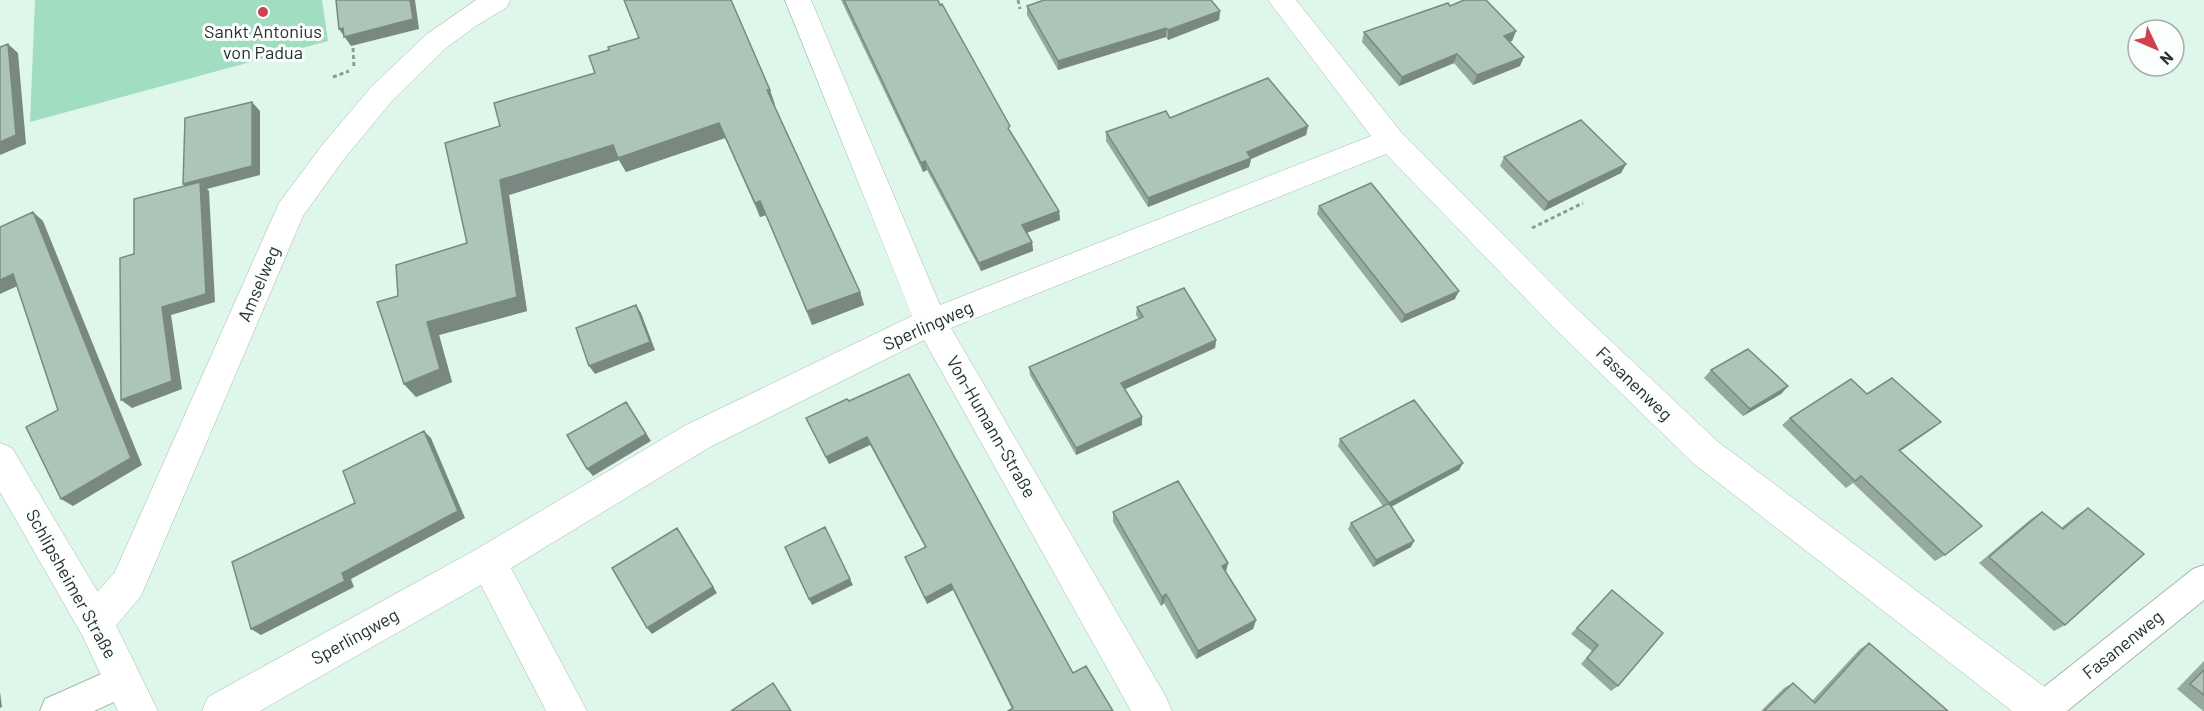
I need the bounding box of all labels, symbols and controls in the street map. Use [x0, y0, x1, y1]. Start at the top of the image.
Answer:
marker: Sankt Antonius von Padua [256, 5, 270, 19]
north arrow [2126, 18, 2186, 78]
place label: Sankt Antonius von Padua [204, 20, 322, 63]
text: N [2157, 48, 2178, 69]
street label: Amselweg [232, 242, 284, 325]
street label: Sperlingweg [879, 295, 976, 355]
street label: Fasanenweg [1592, 342, 1677, 425]
street label: Von-Humann-Straße [942, 352, 1042, 501]
street label: Schlipsheimer Straße [22, 505, 122, 662]
street label: Sperlingweg [307, 603, 402, 669]
street label: Fasanenweg [2078, 605, 2167, 683]

